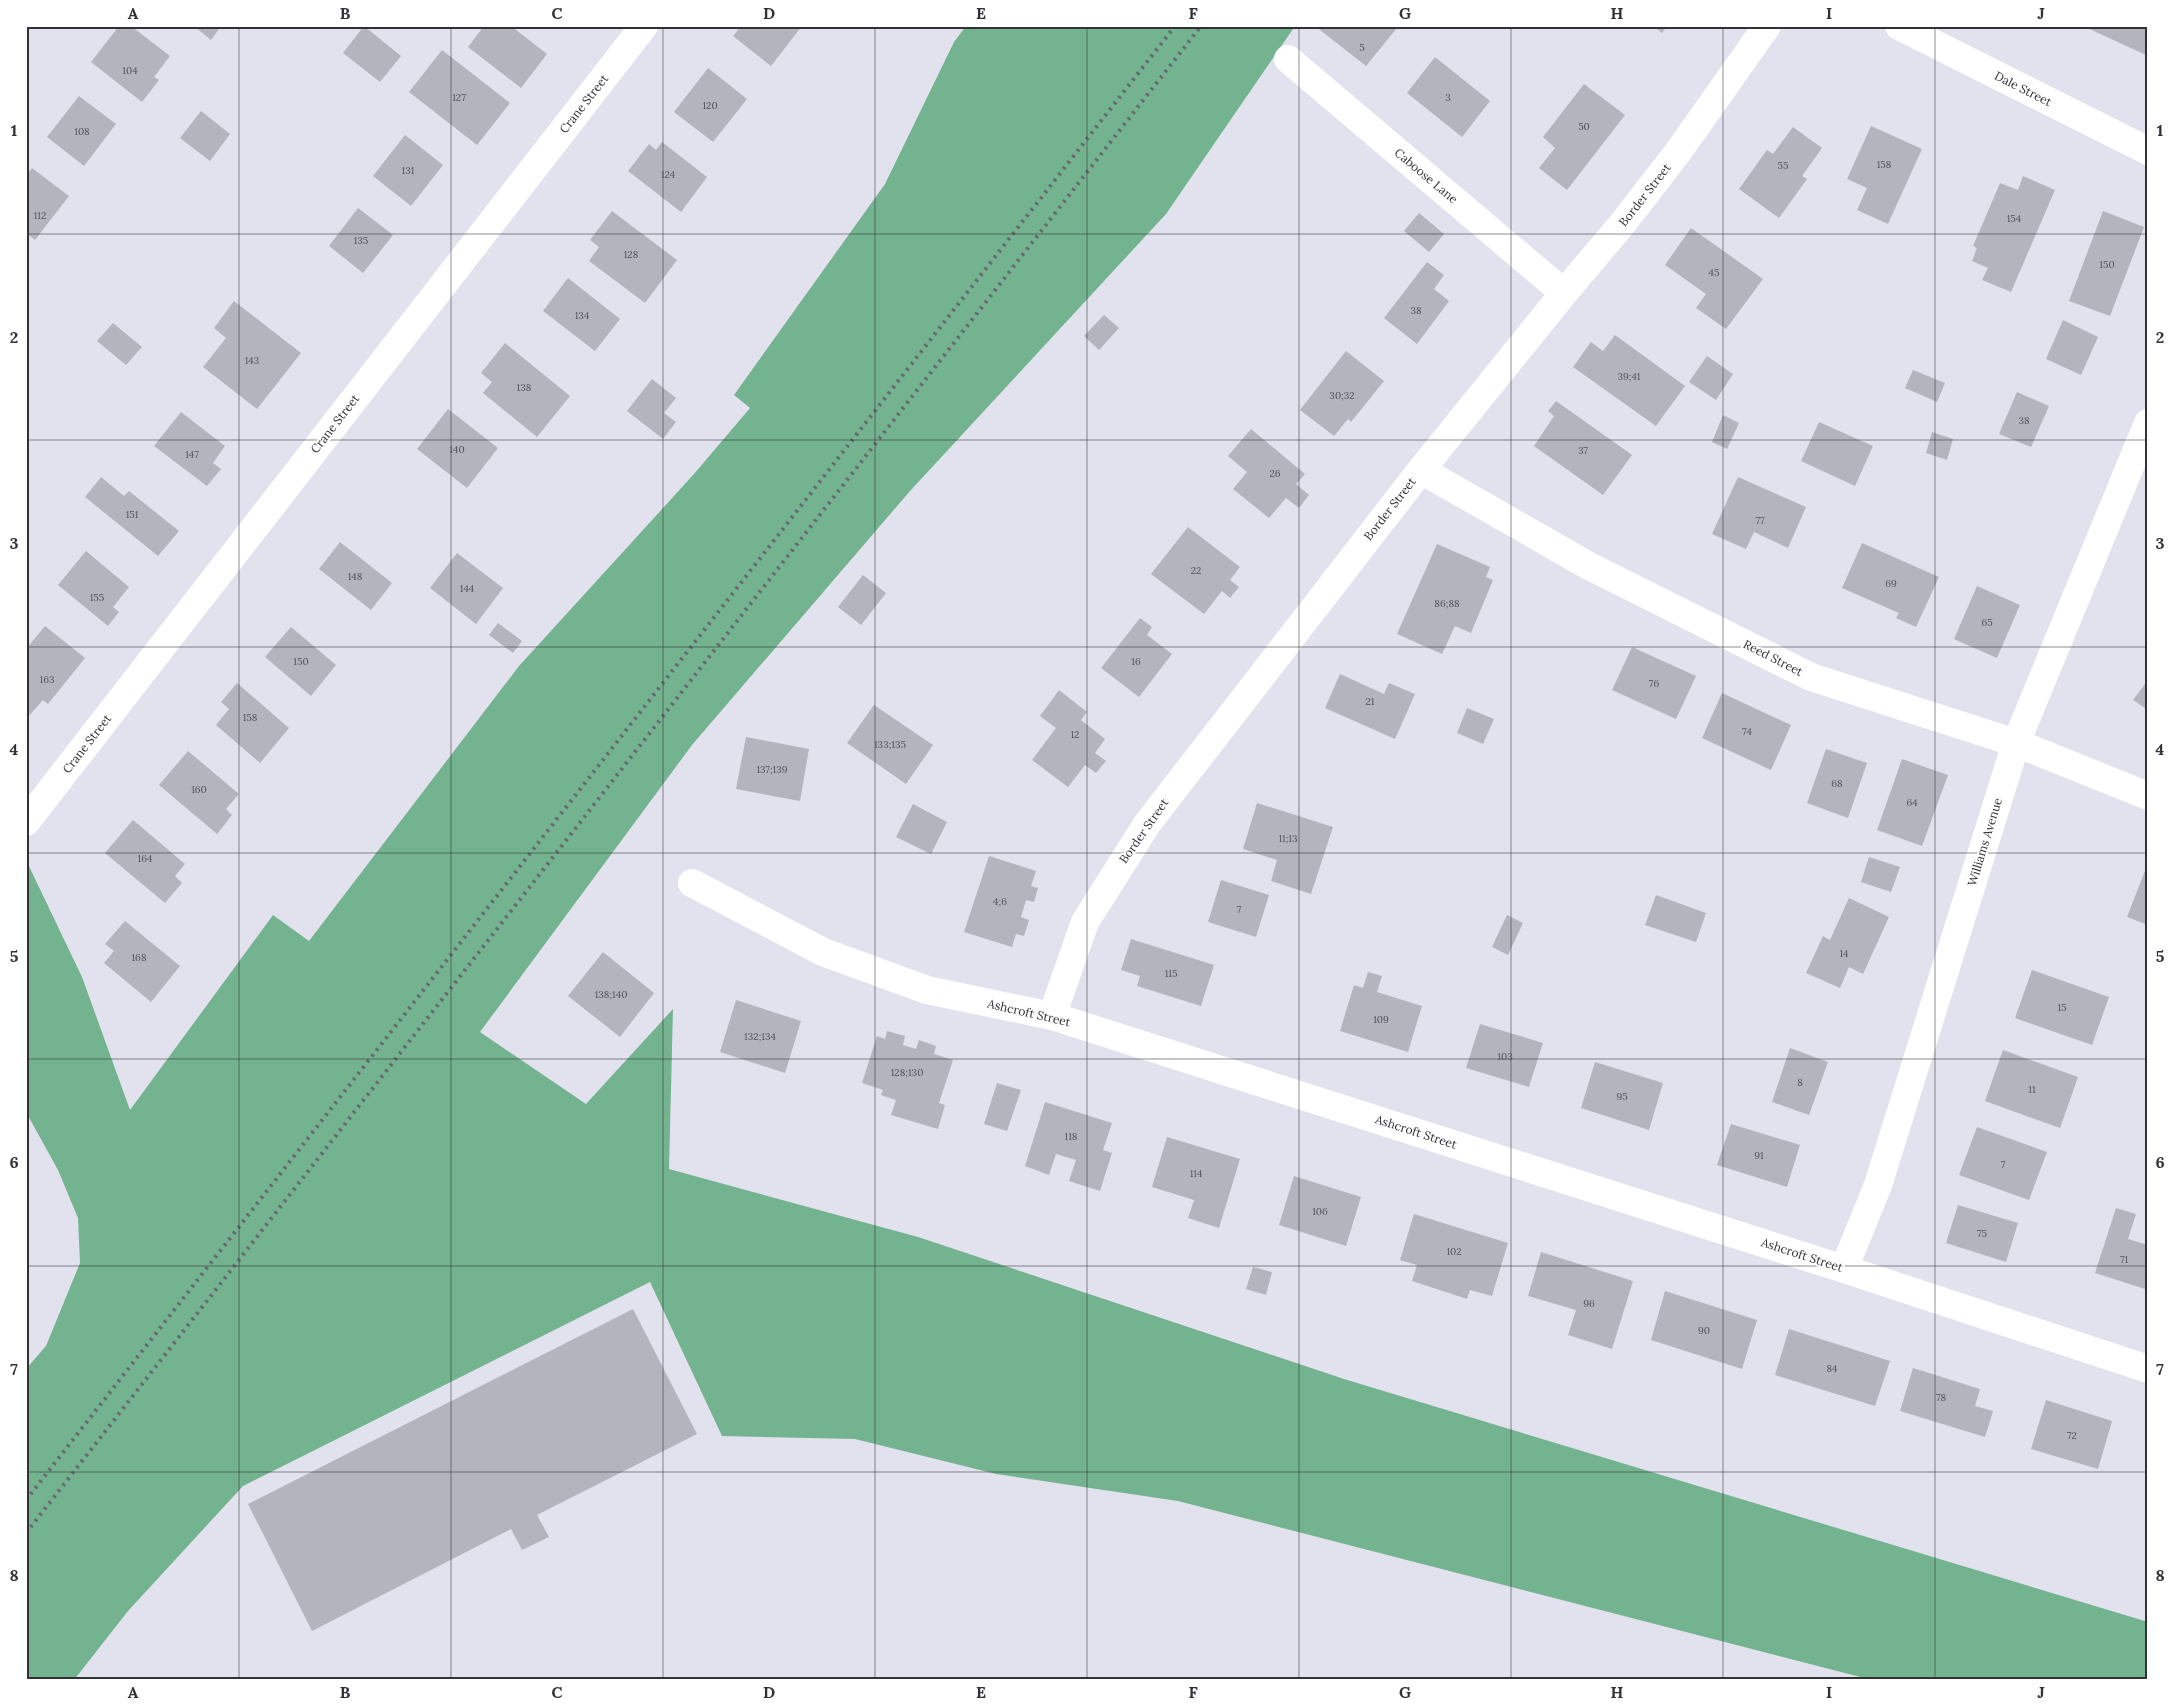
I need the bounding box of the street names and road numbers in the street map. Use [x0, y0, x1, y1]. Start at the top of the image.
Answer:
street label: Dale Street [1992, 68, 2055, 109]
street label: Crane Street [556, 71, 611, 136]
street label: Caboose Lane [1392, 145, 1461, 207]
street label: Border Street [1615, 160, 1674, 229]
street label: Crane Street [307, 391, 362, 456]
street label: Border Street [1360, 474, 1419, 543]
street label: Reed Street [1741, 636, 1806, 679]
street label: Crane Street [59, 711, 114, 776]
street label: Border Street [1116, 795, 1172, 866]
street label: Williams Avenue [1964, 796, 2005, 888]
street label: Ashcroft Street [985, 995, 1072, 1029]
street label: Ashcroft Street [1373, 1111, 1459, 1152]
street label: Ashcroft Street [1759, 1234, 1845, 1275]

